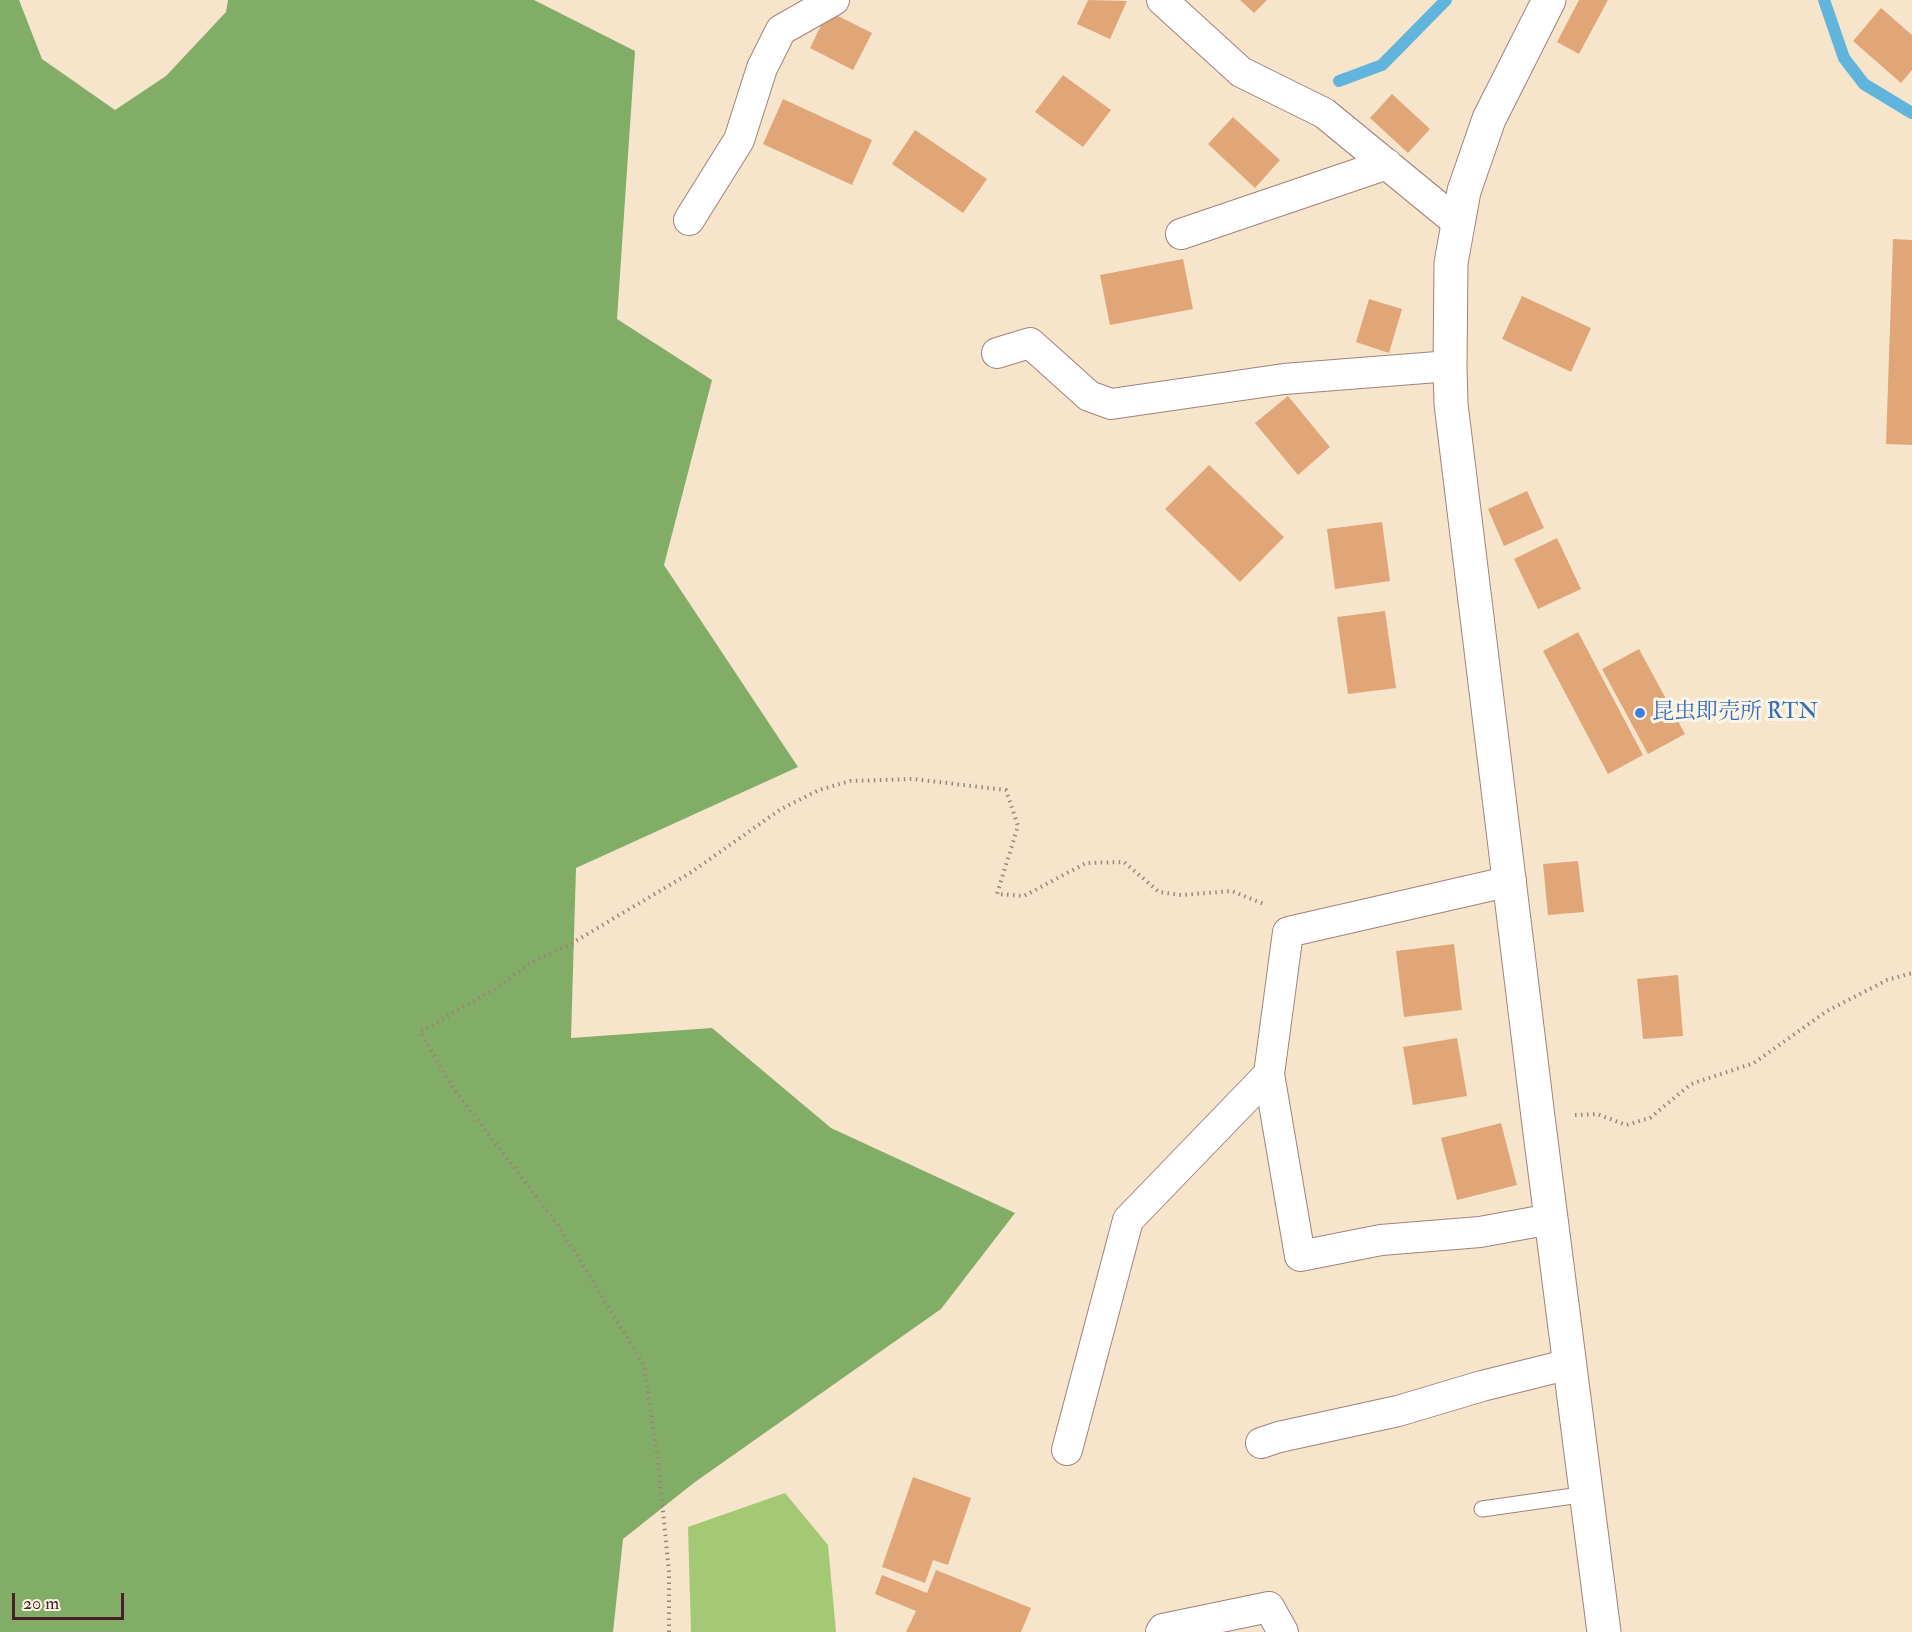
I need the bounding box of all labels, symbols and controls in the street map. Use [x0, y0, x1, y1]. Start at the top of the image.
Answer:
place label: 昆虫即売所 RTN [1652, 700, 1818, 726]
marker: 昆虫即売所 RTN [1633, 706, 1647, 720]
scale bar [15, 1581, 128, 1619]
text: 20 m [23, 1592, 59, 1615]

